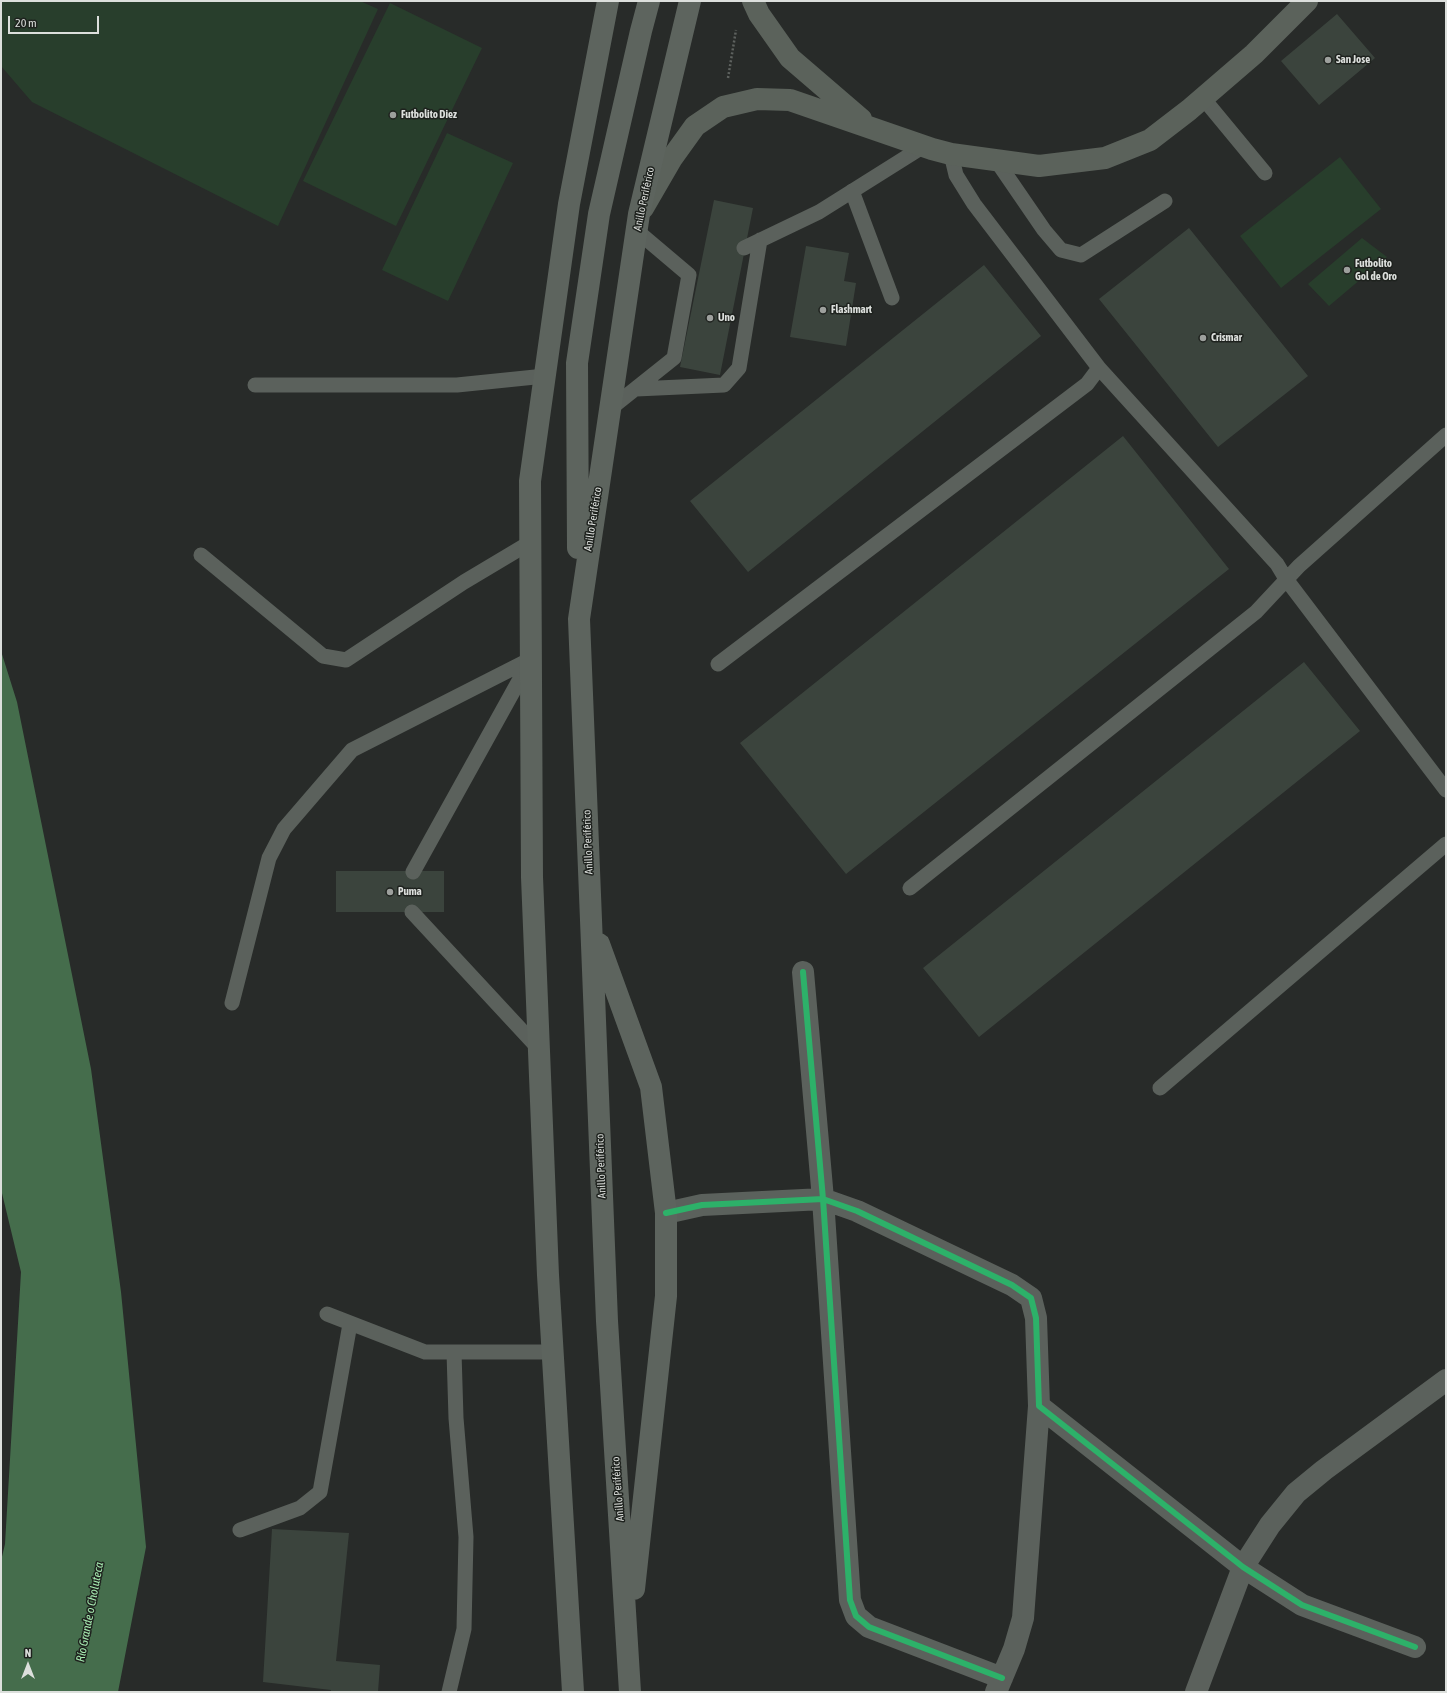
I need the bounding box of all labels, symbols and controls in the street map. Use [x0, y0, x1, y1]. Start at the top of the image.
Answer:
scale bar [10, 8, 101, 34]
text: 20 m [15, 16, 37, 30]
place label: San Jose [1336, 53, 1370, 67]
marker: San Jose [1323, 55, 1333, 65]
place label: Futbolito Diez [401, 108, 457, 122]
marker: Futbolito Diez [388, 110, 398, 120]
street label: Anillo Periférico [631, 166, 657, 232]
place label: Futbolito Gol de Oro [1355, 257, 1397, 283]
marker: Futbolito Gol de Oro [1342, 265, 1352, 275]
place label: Flashmart [831, 303, 872, 317]
marker: Flashmart [818, 305, 828, 315]
place label: Uno [718, 311, 735, 325]
marker: Uno [705, 313, 715, 323]
place label: Crismar [1211, 331, 1242, 345]
marker: Crismar [1198, 333, 1208, 343]
street label: Anillo Periférico [581, 486, 605, 552]
street label: Anillo Periférico [580, 809, 596, 875]
place label: Puma [398, 885, 422, 899]
marker: Puma [385, 887, 395, 897]
street label: Anillo Periférico [593, 1133, 609, 1199]
street label: Anillo Periférico [609, 1456, 627, 1522]
water label: Río Grande o Choluteca [73, 1561, 107, 1663]
north arrow [8, 1645, 48, 1685]
text: N [25, 1647, 31, 1659]

